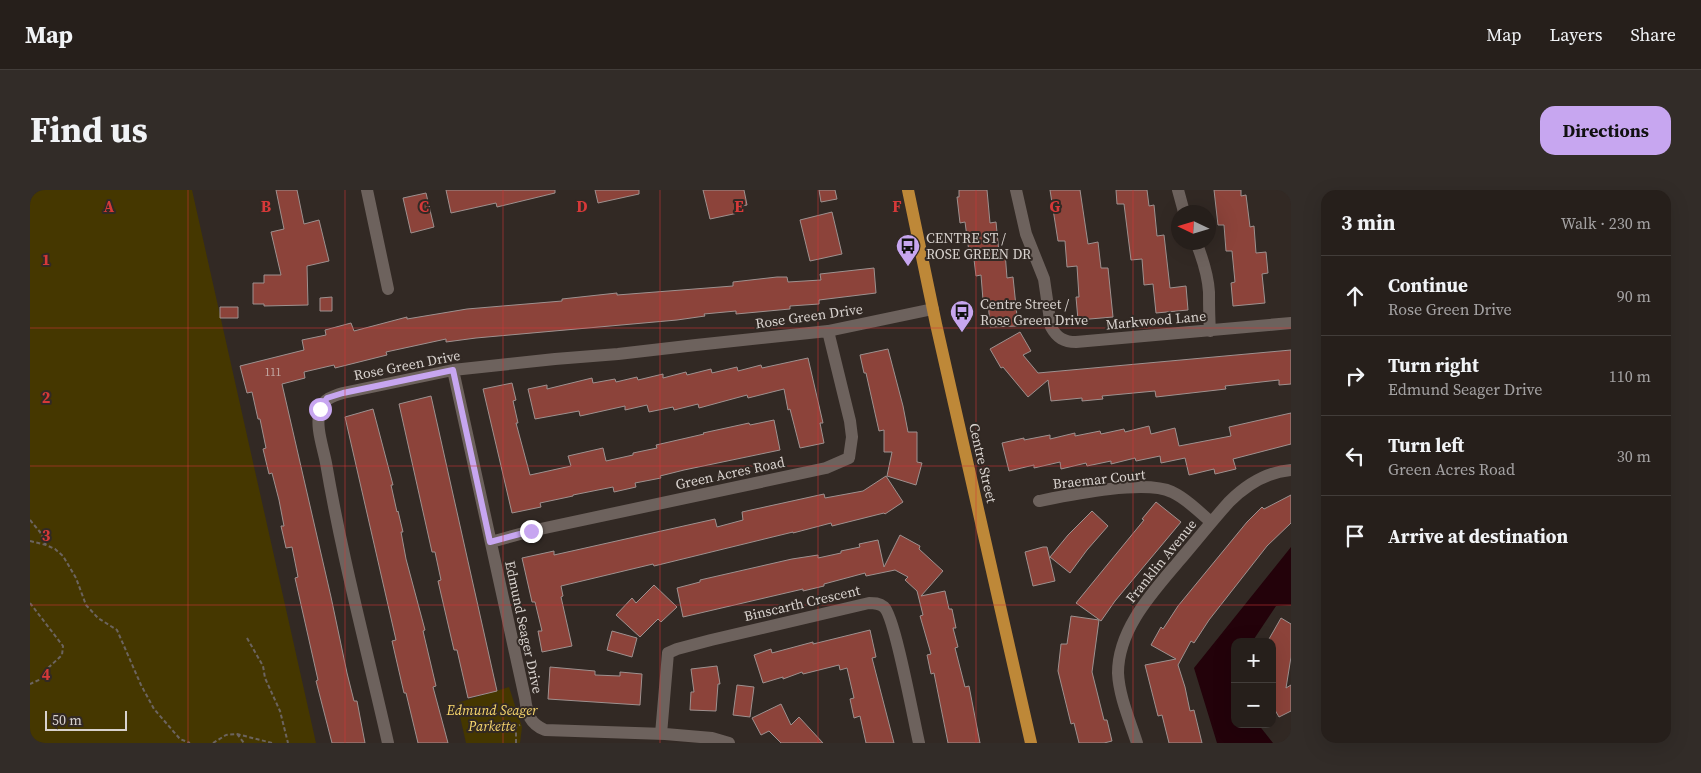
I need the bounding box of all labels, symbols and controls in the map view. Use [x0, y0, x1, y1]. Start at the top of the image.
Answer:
text: Map [25, 18, 73, 51]
text: Map [1486, 22, 1521, 47]
text: Layers [1549, 22, 1602, 47]
text: Share [1630, 22, 1676, 47]
text: Find us [30, 106, 148, 154]
button: Directions [1540, 106, 1671, 155]
text: A [104, 195, 115, 217]
text: B [261, 195, 272, 217]
text: C [419, 195, 429, 217]
text: D [576, 195, 588, 217]
text: E [734, 195, 744, 217]
text: F [892, 195, 902, 217]
text: G [1050, 195, 1061, 217]
north arrow [1171, 205, 1216, 250]
text: 3 min [1341, 208, 1396, 237]
text: Walk · 230 m [1561, 212, 1651, 234]
place label: CENTRE ST / ROSE GREEN DR [926, 228, 1031, 264]
bus stop icon: CENTRE ST / ROSE GREEN DR [895, 233, 921, 267]
text: 1 [42, 248, 50, 270]
text: Continue [1388, 272, 1468, 298]
icon: ahead [1341, 282, 1369, 310]
text: 90 m [1617, 285, 1651, 307]
place label: Centre Street / Rose Green Drive [980, 294, 1088, 330]
text: Rose Green Drive [1388, 298, 1512, 320]
street label: Rose Green Drive [754, 299, 864, 333]
bus stop icon: Centre Street / Rose Green Drive [949, 299, 975, 333]
street label: Markwood Lane [1105, 306, 1207, 334]
street label: Rose Green Drive [352, 345, 462, 385]
text: Turn right [1388, 352, 1479, 378]
icon: right [1341, 362, 1369, 390]
house number: 111 [265, 365, 281, 380]
text: 110 m [1609, 365, 1651, 387]
text: Edmund Seager Drive [1388, 378, 1542, 400]
text: 2 [42, 386, 51, 408]
route start [309, 398, 332, 421]
street label: Centre Street [964, 421, 1002, 505]
text: Turn left [1388, 432, 1464, 458]
icon: left [1341, 442, 1369, 470]
text: 30 m [1617, 445, 1651, 467]
street label: Green Acres Road [674, 452, 787, 494]
text: Green Acres Road [1388, 458, 1515, 480]
street label: Braemar Court [1052, 464, 1147, 494]
street label: Franklin Avenue [1121, 515, 1201, 607]
route end [520, 520, 543, 543]
icon: arrive [1341, 522, 1369, 550]
text: Arrive at destination [1388, 523, 1568, 549]
text: 3 [42, 524, 51, 546]
street label: Edmund Seager Drive [500, 559, 548, 695]
street label: Binscarth Crescent [742, 580, 862, 626]
map controls [1231, 638, 1276, 728]
button: + [1231, 638, 1276, 683]
text: 4 [42, 663, 51, 685]
button: − [1231, 683, 1276, 728]
park label: Edmund Seager Parkette [445, 700, 538, 736]
scale bar [45, 708, 128, 731]
text: 50 m [52, 710, 82, 730]

